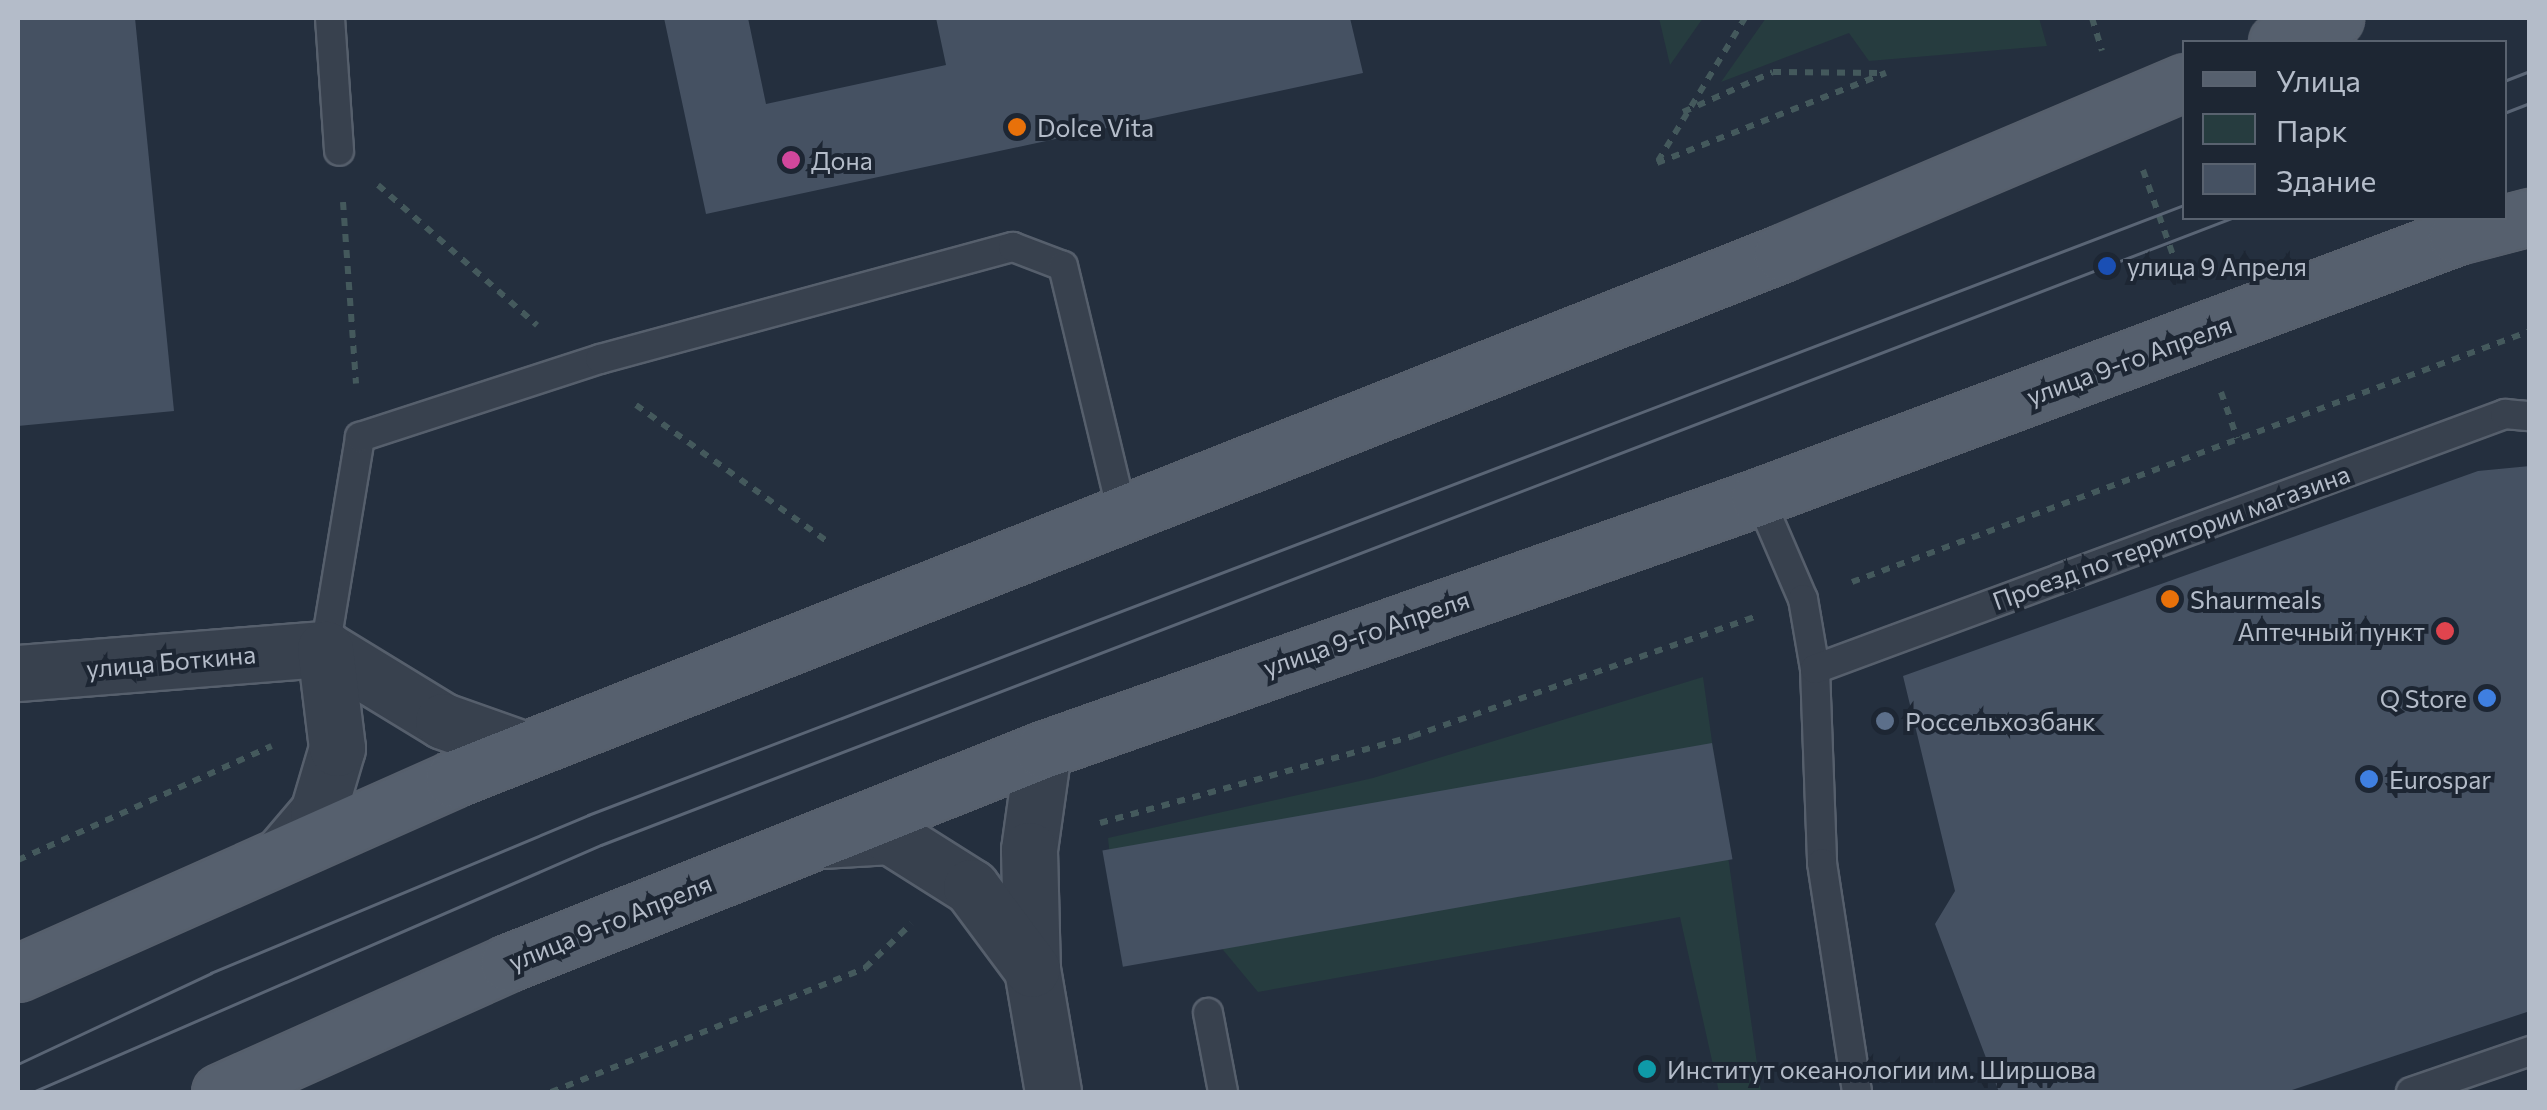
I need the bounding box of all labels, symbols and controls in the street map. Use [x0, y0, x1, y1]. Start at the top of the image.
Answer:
legend [2182, 40, 2507, 220]
text: Улица [2276, 61, 2361, 98]
text: Парк [2276, 111, 2348, 148]
place label: Dolce Vita [1037, 112, 1154, 142]
marker: Dolce Vita [1006, 116, 1028, 138]
place label: Дона [811, 145, 873, 175]
marker: Дона [780, 149, 802, 171]
text: Здание [2276, 161, 2376, 198]
place label: улица 9 Апреля [2127, 251, 2307, 281]
marker: улица 9 Апреля [2096, 255, 2118, 277]
street label: улица 9-го Апреля [2022, 309, 2236, 411]
street label: Проезд по территории магазина [1988, 458, 2354, 616]
street label: улица 9-го Апреля [1259, 584, 1473, 682]
place label: Shaurmeals [2190, 584, 2322, 614]
marker: Shaurmeals [2159, 588, 2181, 610]
place label: Аптечный пункт [2237, 616, 2425, 646]
marker: Аптечный пункт [2434, 620, 2456, 642]
street label: улица Боткина [85, 639, 257, 683]
place label: Q Store [2380, 683, 2467, 713]
marker: Q Store [2476, 687, 2498, 709]
place label: Россельхозбанк [1905, 706, 2096, 736]
marker: Россельхозбанк [1874, 710, 1896, 732]
place label: Eurospar [2389, 764, 2491, 794]
marker: Eurospar [2358, 768, 2380, 790]
street label: улица 9-го Апреля [504, 868, 716, 976]
place label: Институт океанологии им. Ширшова [1667, 1054, 2096, 1084]
marker: Институт океанологии им. Ширшова [1636, 1058, 1658, 1080]

